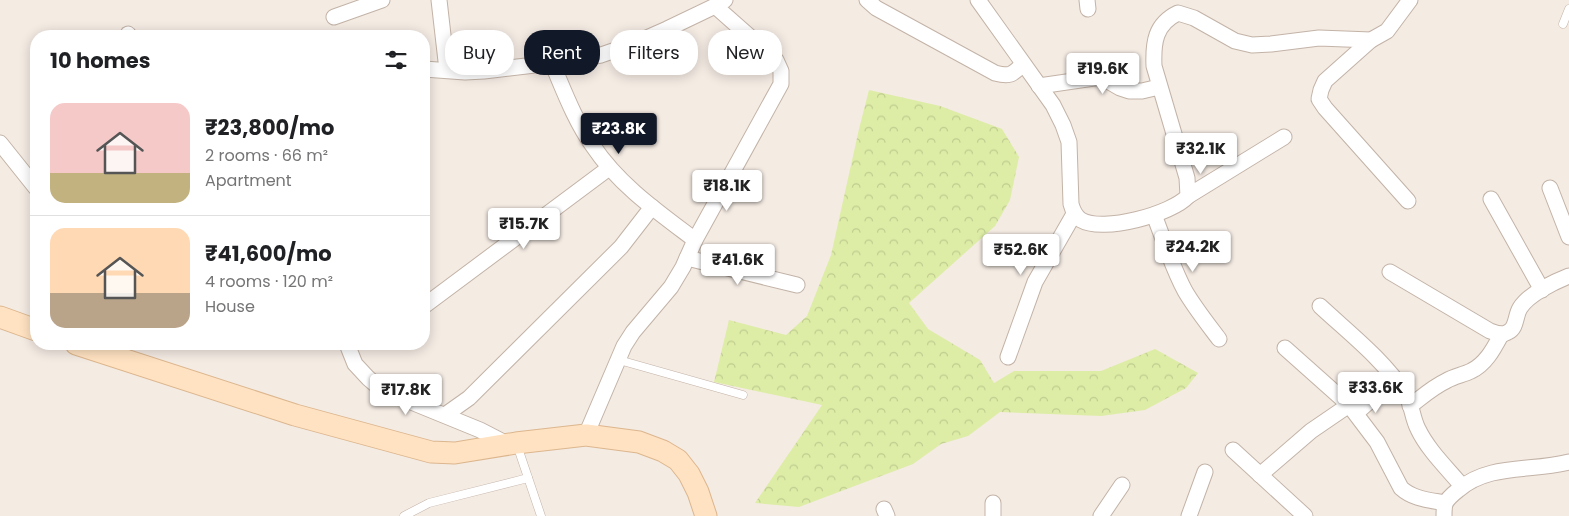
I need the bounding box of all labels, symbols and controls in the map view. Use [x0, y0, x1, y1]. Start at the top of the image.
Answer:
chip: Buy [445, 30, 514, 75]
chip: Rent [524, 30, 600, 75]
chip: Filters [610, 30, 698, 75]
chip: New [708, 30, 782, 75]
text: 10 homes [50, 46, 150, 75]
icon: filters [382, 46, 410, 74]
pin: ₹19.6K [1062, 52, 1144, 95]
text: ₹19.6K [1077, 57, 1129, 80]
pin: ₹23.8K [578, 112, 660, 155]
text: ₹23,800/mo [205, 113, 334, 142]
text: ₹23.8K [592, 117, 646, 140]
icon: home [90, 123, 150, 183]
pin: ₹32.1K [1160, 132, 1242, 175]
text: ₹32.1K [1176, 137, 1226, 160]
text: 2 rooms · 66 m² [205, 144, 328, 167]
text: Apartment [205, 169, 292, 192]
pin: ₹18.1K [686, 170, 768, 212]
text: ₹18.1K [703, 174, 751, 197]
pin: ₹15.7K [483, 208, 565, 250]
text: ₹15.7K [499, 212, 549, 235]
pin: ₹24.2K [1152, 230, 1234, 273]
pin: ₹52.6K [980, 234, 1062, 276]
text: ₹24.2K [1166, 235, 1220, 258]
text: ₹52.6K [994, 238, 1048, 261]
text: ₹41,600/mo [205, 239, 332, 268]
pin: ₹41.6K [697, 244, 779, 286]
icon: home [90, 248, 150, 308]
text: ₹41.6K [712, 248, 764, 271]
text: 4 rooms · 120 m² [205, 270, 333, 293]
text: House [205, 295, 255, 318]
pin: ₹33.6K [1335, 372, 1417, 414]
pin: ₹17.8K [365, 374, 447, 416]
text: ₹33.6K [1349, 376, 1403, 399]
text: ₹17.8K [381, 378, 431, 401]

